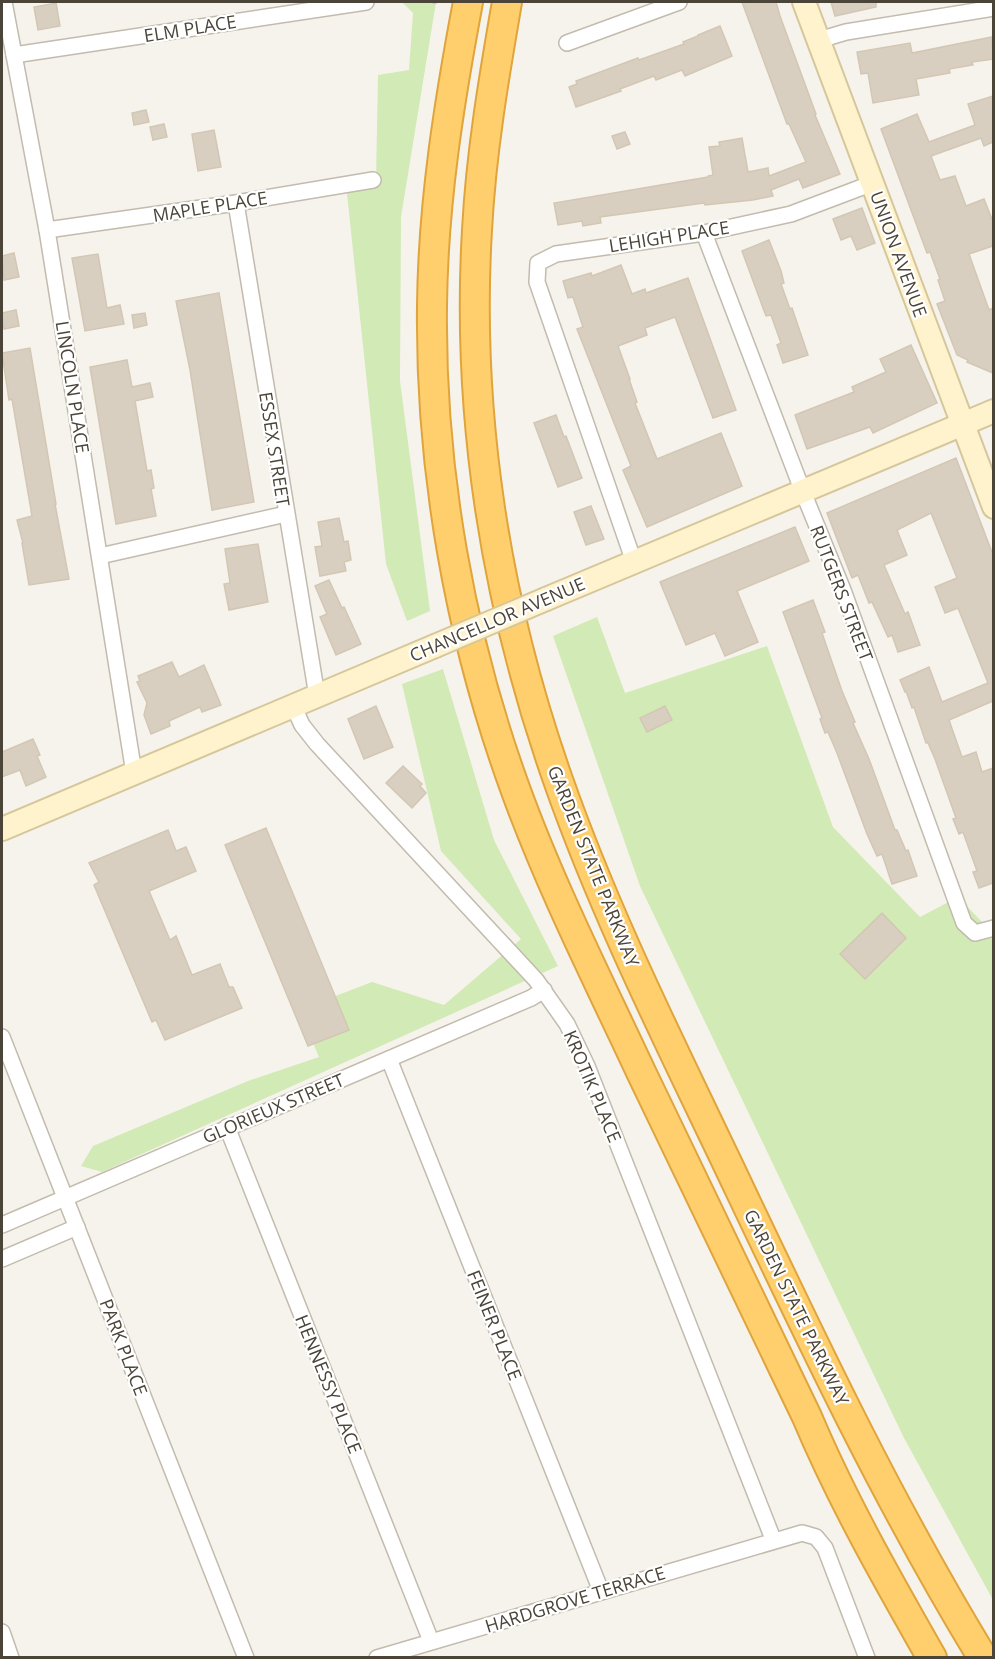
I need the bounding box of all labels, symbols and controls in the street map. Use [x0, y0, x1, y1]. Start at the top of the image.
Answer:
street label: ELM PLACE [142, 9, 238, 47]
street label: MAPLE PLACE [151, 185, 269, 227]
street label: UNION AVENUE [865, 188, 933, 320]
street label: LEHIGH PLACE [607, 215, 731, 257]
street label: LINCOLN PLACE [51, 319, 95, 455]
street label: ESSEX STREET [254, 390, 296, 508]
street label: RUTGERS STREET [805, 522, 879, 664]
street label: CHANCELLOR AVENUE [406, 571, 588, 667]
street label: GARDEN STATE PARKWAY [543, 762, 646, 971]
street label: KROTIK PLACE [559, 1026, 627, 1146]
street label: GLORIEUX STREET [199, 1067, 348, 1149]
street label: GARDEN STATE PARKWAY [739, 1205, 855, 1410]
street label: FEINER PLACE [462, 1266, 528, 1384]
street label: PARK PLACE [95, 1295, 153, 1399]
street label: HENNESSY PLACE [290, 1311, 368, 1457]
street label: HARDGROVE TERRACE [482, 1560, 668, 1638]

